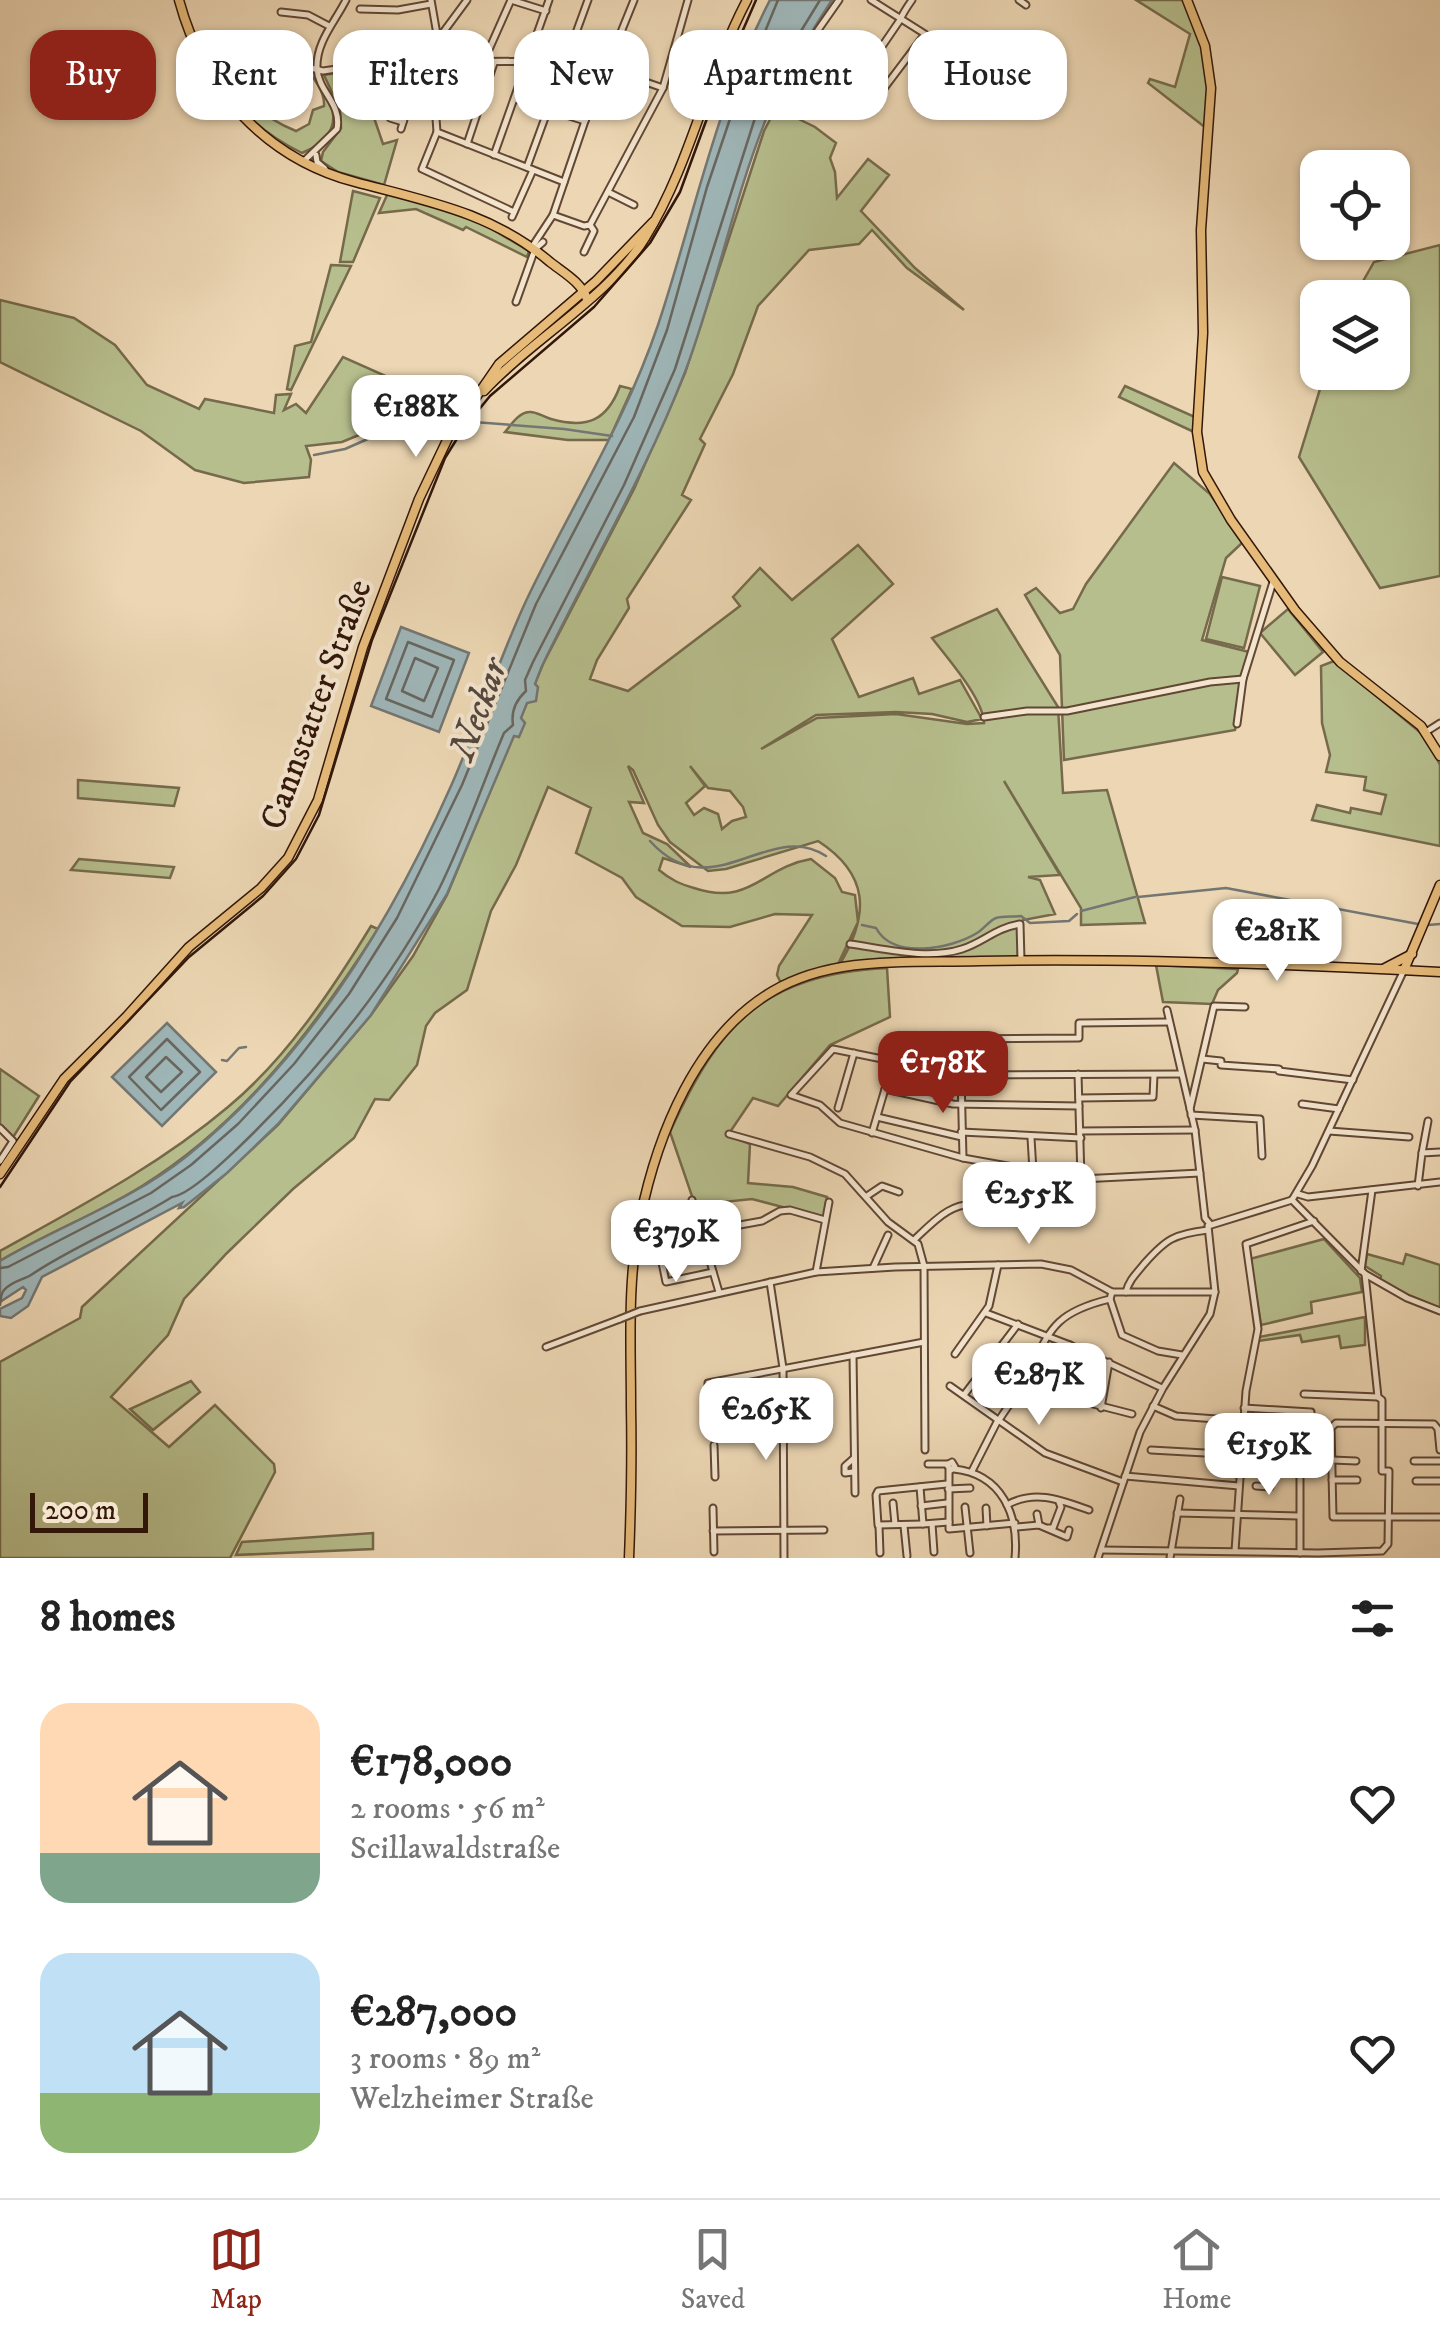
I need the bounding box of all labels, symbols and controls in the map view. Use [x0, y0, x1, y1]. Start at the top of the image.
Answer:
chip: Buy [30, 30, 156, 120]
chip: Rent [176, 30, 313, 120]
chip: Filters [333, 30, 494, 120]
chip: New [514, 30, 649, 120]
chip: Apartment [669, 30, 888, 120]
chip: House [908, 30, 1067, 120]
map controls [1300, 150, 1410, 390]
button: locate [1300, 150, 1410, 260]
button: layers [1300, 280, 1410, 390]
pin: €188K [346, 375, 486, 460]
text: €188K [373, 387, 459, 427]
street label: Cannstatter Straße [251, 574, 383, 836]
water label: Neckar [438, 649, 520, 769]
pin: €281K [1207, 899, 1347, 984]
text: €281K [1235, 911, 1319, 951]
pin: €178K [873, 1031, 1013, 1116]
text: €178K [900, 1043, 986, 1083]
pin: €255K [959, 1162, 1099, 1247]
text: €255K [985, 1174, 1073, 1214]
pin: €379K [606, 1200, 746, 1285]
text: €379K [633, 1212, 719, 1252]
pin: €287K [969, 1343, 1109, 1428]
text: €287K [994, 1355, 1084, 1395]
pin: €265K [696, 1378, 836, 1463]
text: €265K [721, 1390, 811, 1430]
pin: €159K [1199, 1413, 1339, 1498]
text: €159K [1227, 1425, 1311, 1465]
scale bar [30, 1488, 148, 1532]
text: 200 m [45, 1493, 116, 1528]
icon: filters [1345, 1591, 1400, 1646]
text: 8 homes [40, 1592, 175, 1644]
text: €178,000 [350, 1737, 512, 1789]
icon: home [120, 1743, 240, 1863]
icon: heart [1345, 1776, 1400, 1831]
text: 2 rooms · 56 m² [350, 1789, 545, 1829]
text: Scillawaldstraße [350, 1829, 560, 1869]
text: €287,000 [350, 1987, 517, 2039]
icon: home [120, 1993, 240, 2113]
icon: heart [1345, 2026, 1400, 2081]
text: 3 rooms · 89 m² [350, 2039, 540, 2079]
text: Welzheimer Straße [350, 2079, 594, 2119]
tab: Map [209, 2222, 264, 2317]
tab: Saved [681, 2222, 745, 2317]
tab: Home [1162, 2222, 1231, 2317]

